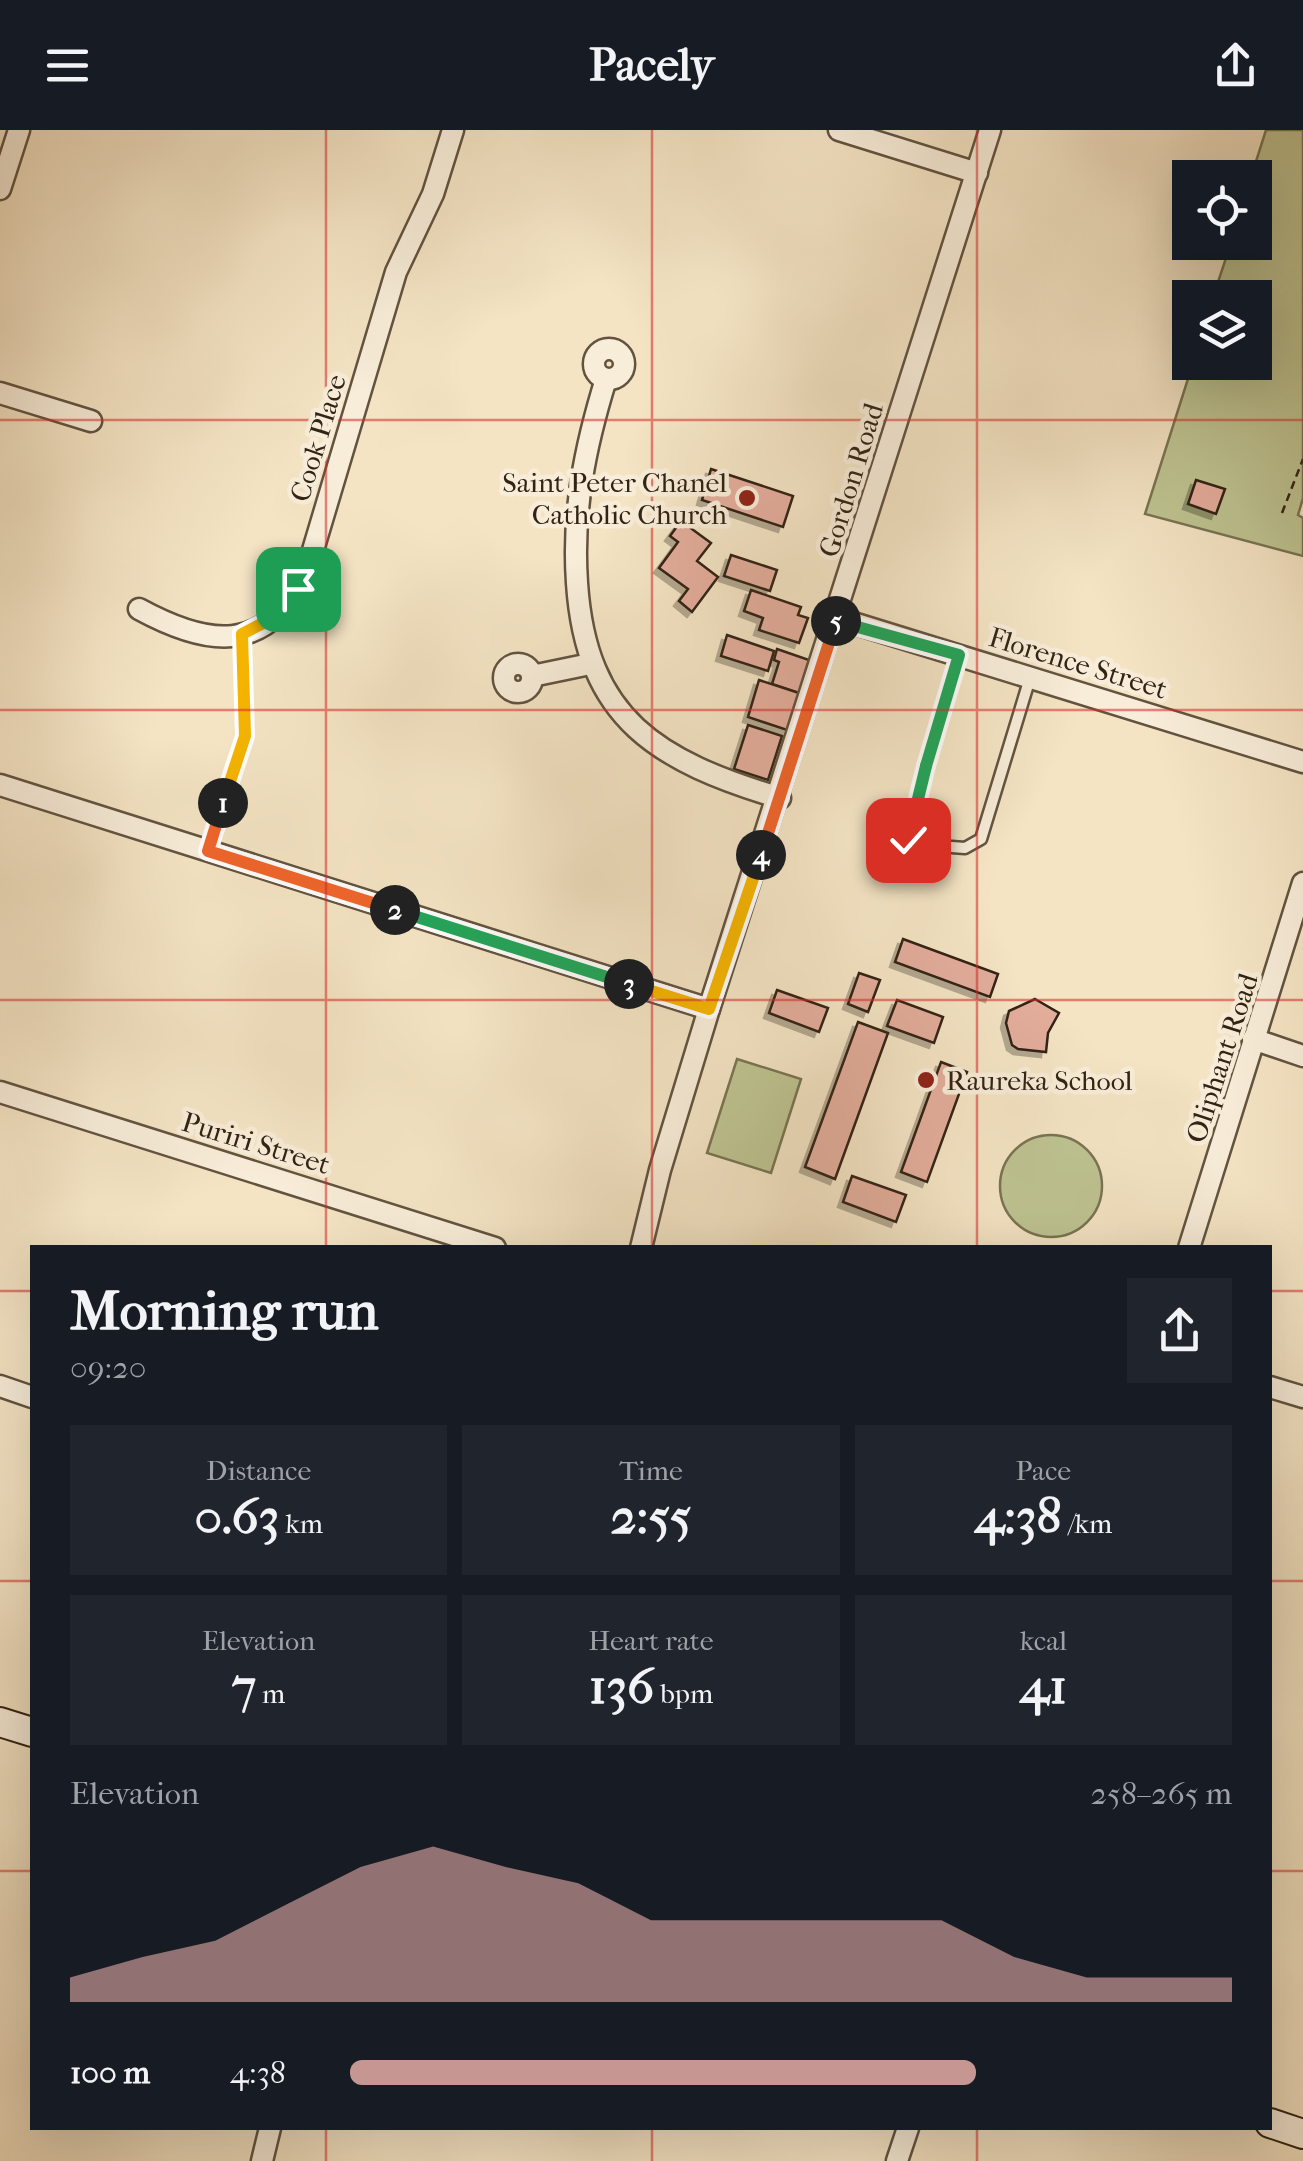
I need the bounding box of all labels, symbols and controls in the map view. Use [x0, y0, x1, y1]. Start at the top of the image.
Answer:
icon: menu [40, 38, 95, 93]
icon: share [1208, 38, 1263, 93]
text: Pacely [589, 39, 714, 92]
map controls [1172, 160, 1272, 380]
button: locate [1172, 160, 1272, 260]
button: layers [1172, 280, 1272, 380]
street label: Cook Place [283, 370, 353, 506]
street label: Gordon Road [812, 398, 890, 561]
place label: Saint Peter Chanel Catholic Church [502, 466, 727, 531]
marker: Saint Peter Chanel Catholic Church [736, 487, 758, 509]
pin [256, 547, 341, 632]
icon: arrive [271, 562, 326, 617]
pin: 5 [811, 596, 861, 646]
text: 5 [830, 604, 842, 637]
street label: Florence Street [985, 620, 1171, 706]
pin: 1 [198, 778, 248, 828]
text: 1 [218, 786, 228, 819]
pin [866, 798, 951, 883]
icon: check [881, 813, 936, 868]
pin: 4 [736, 830, 786, 880]
text: 4 [753, 838, 769, 871]
pin: 2 [370, 885, 420, 935]
text: 2 [388, 893, 402, 926]
pin: 3 [604, 959, 654, 1009]
text: 3 [623, 967, 635, 1000]
street label: Oliphant Road [1179, 968, 1265, 1147]
place label: Raureka School [946, 1064, 1133, 1097]
marker: Raureka School [915, 1069, 937, 1091]
street label: Puriri Street [178, 1105, 334, 1181]
button: share [1127, 1278, 1232, 1383]
text: Morning run [70, 1279, 378, 1343]
text: 09:20 [70, 1349, 146, 1386]
text: Distance [206, 1454, 311, 1487]
text: Time [619, 1454, 683, 1487]
text: Pace [1015, 1454, 1071, 1487]
text: 0.63 [194, 1487, 279, 1546]
text: 2:55 [611, 1487, 691, 1546]
text: 4:38 [974, 1487, 1062, 1546]
text: km [279, 1507, 323, 1540]
text: /km [1062, 1507, 1112, 1540]
text: Elevation [202, 1624, 315, 1657]
text: Heart rate [588, 1624, 714, 1657]
text: kcal [1020, 1624, 1067, 1657]
text: 7 [232, 1657, 256, 1716]
text: 136 [589, 1657, 654, 1716]
text: 41 [1020, 1657, 1067, 1716]
text: m [256, 1677, 285, 1710]
text: bpm [654, 1677, 713, 1710]
text: Elevation [70, 1775, 199, 1812]
text: 258–265 m [1091, 1775, 1232, 1812]
text: 100 m [70, 2054, 150, 2091]
text: 4:38 [230, 2054, 286, 2091]

